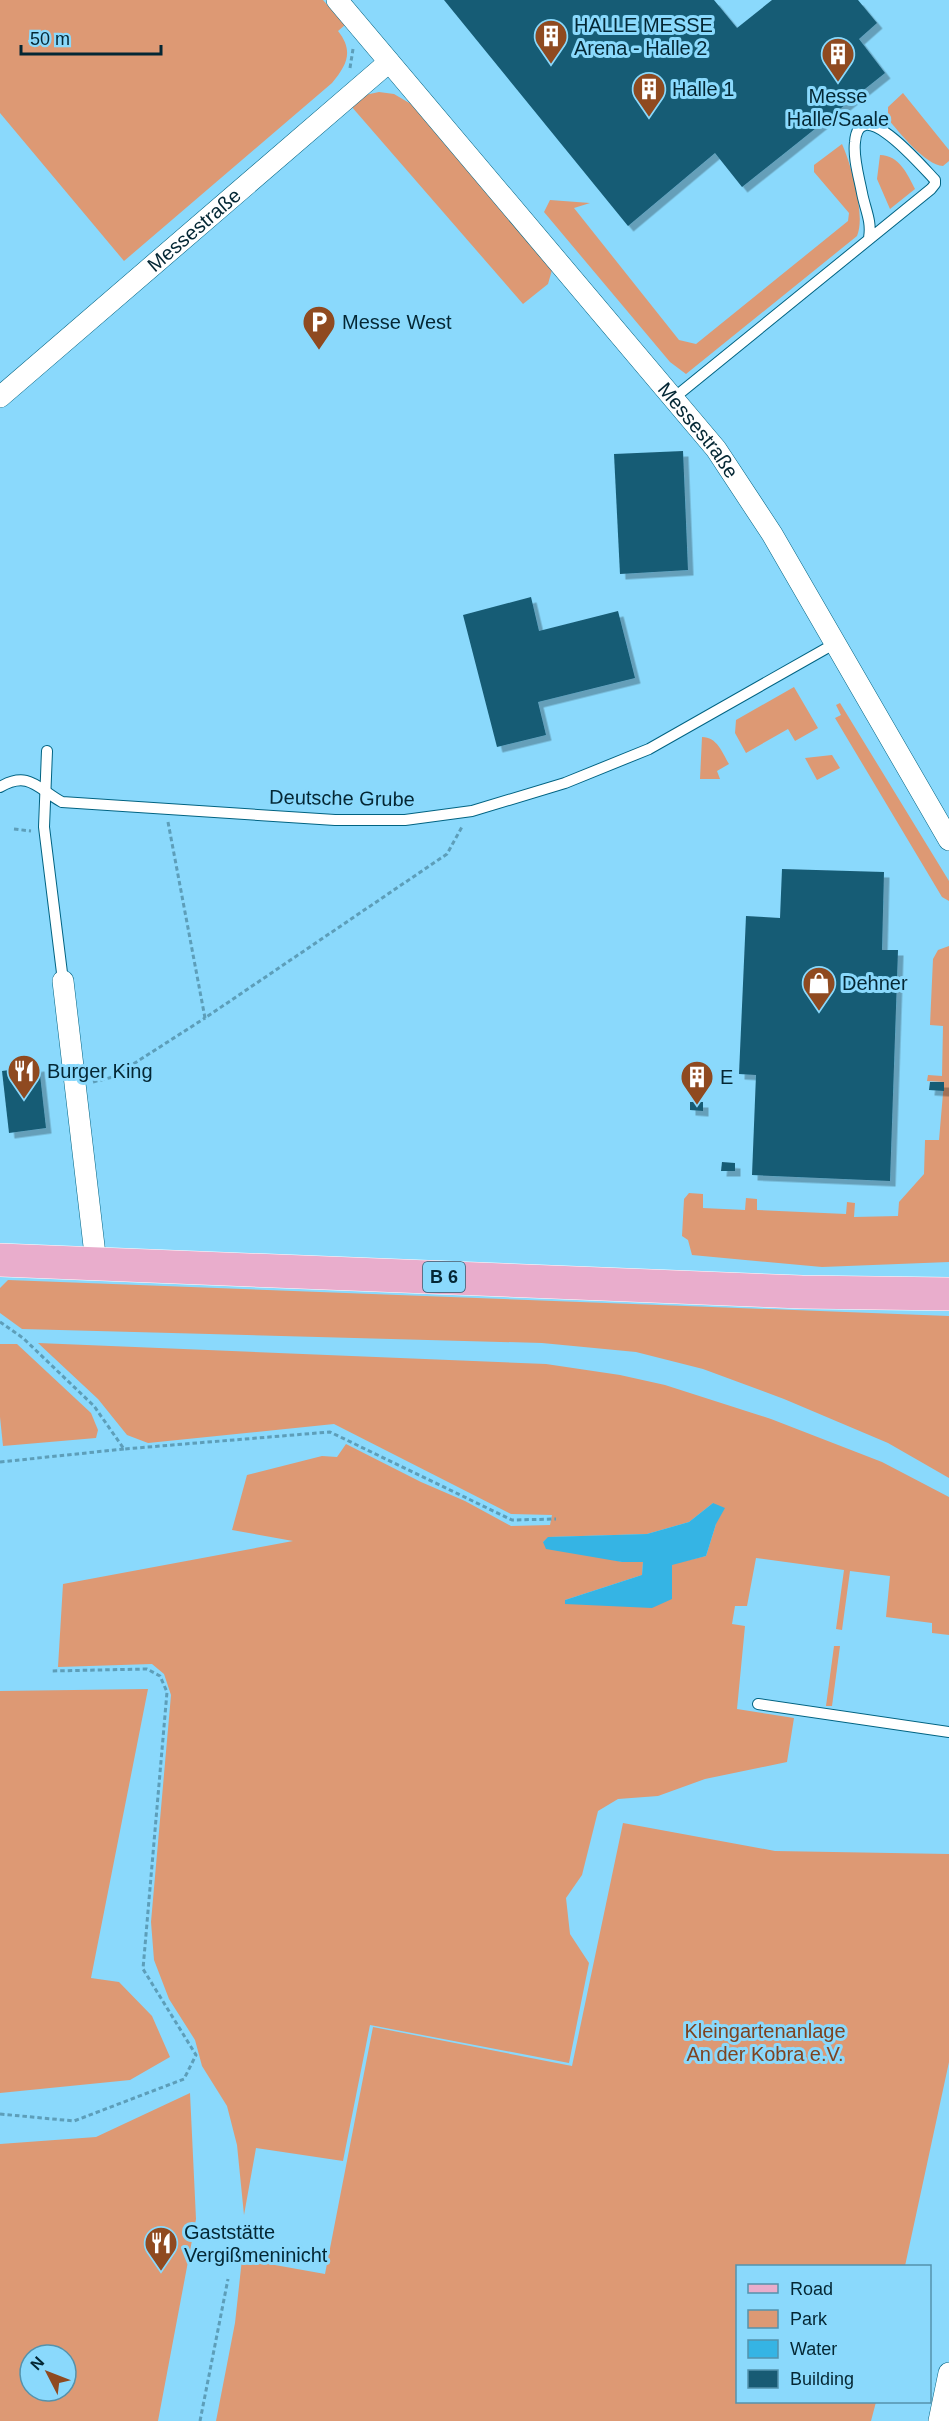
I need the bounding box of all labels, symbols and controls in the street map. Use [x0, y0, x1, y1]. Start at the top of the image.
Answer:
place label: HALLE MESSE Arena - Halle 2 [574, 14, 713, 59]
scale bar [21, 18, 160, 56]
building icon: HALLE MESSE Arena - Halle 2 [533, 18, 569, 65]
text: 50 m [30, 29, 70, 49]
building icon: Messe Halle/Saale [820, 36, 856, 83]
building icon: Halle 1 [631, 71, 667, 118]
place label: Halle 1 [672, 78, 734, 100]
place label: Messe Halle/Saale [787, 85, 889, 130]
street label: Messestraße [143, 184, 245, 276]
parking icon: Messe West [301, 304, 337, 351]
place label: Messe West [342, 311, 452, 333]
street label: Messestraße [654, 378, 743, 482]
street label: Deutsche Grube [269, 786, 415, 810]
shop icon: Dehner [801, 965, 837, 1012]
place label: Dehner [842, 972, 908, 994]
restaurant icon: Burger King [6, 1053, 42, 1100]
building icon: E [679, 1059, 715, 1106]
place label: Burger King [47, 1060, 153, 1082]
place label: E [720, 1066, 733, 1088]
road number: B 6 [423, 1262, 465, 1292]
park label: Kleingartenanlage An der Kobra e.V. [684, 2020, 846, 2065]
place label: Gaststätte Vergißmeninicht [184, 2221, 328, 2266]
restaurant icon: Gaststätte Vergißmeninicht [143, 2225, 179, 2272]
legend [736, 2265, 931, 2403]
text: Road [790, 2279, 833, 2299]
text: Park [790, 2309, 828, 2329]
text: Water [790, 2339, 837, 2359]
north arrow [18, 2343, 78, 2403]
text: N [27, 2353, 47, 2373]
text: Building [790, 2369, 854, 2389]

